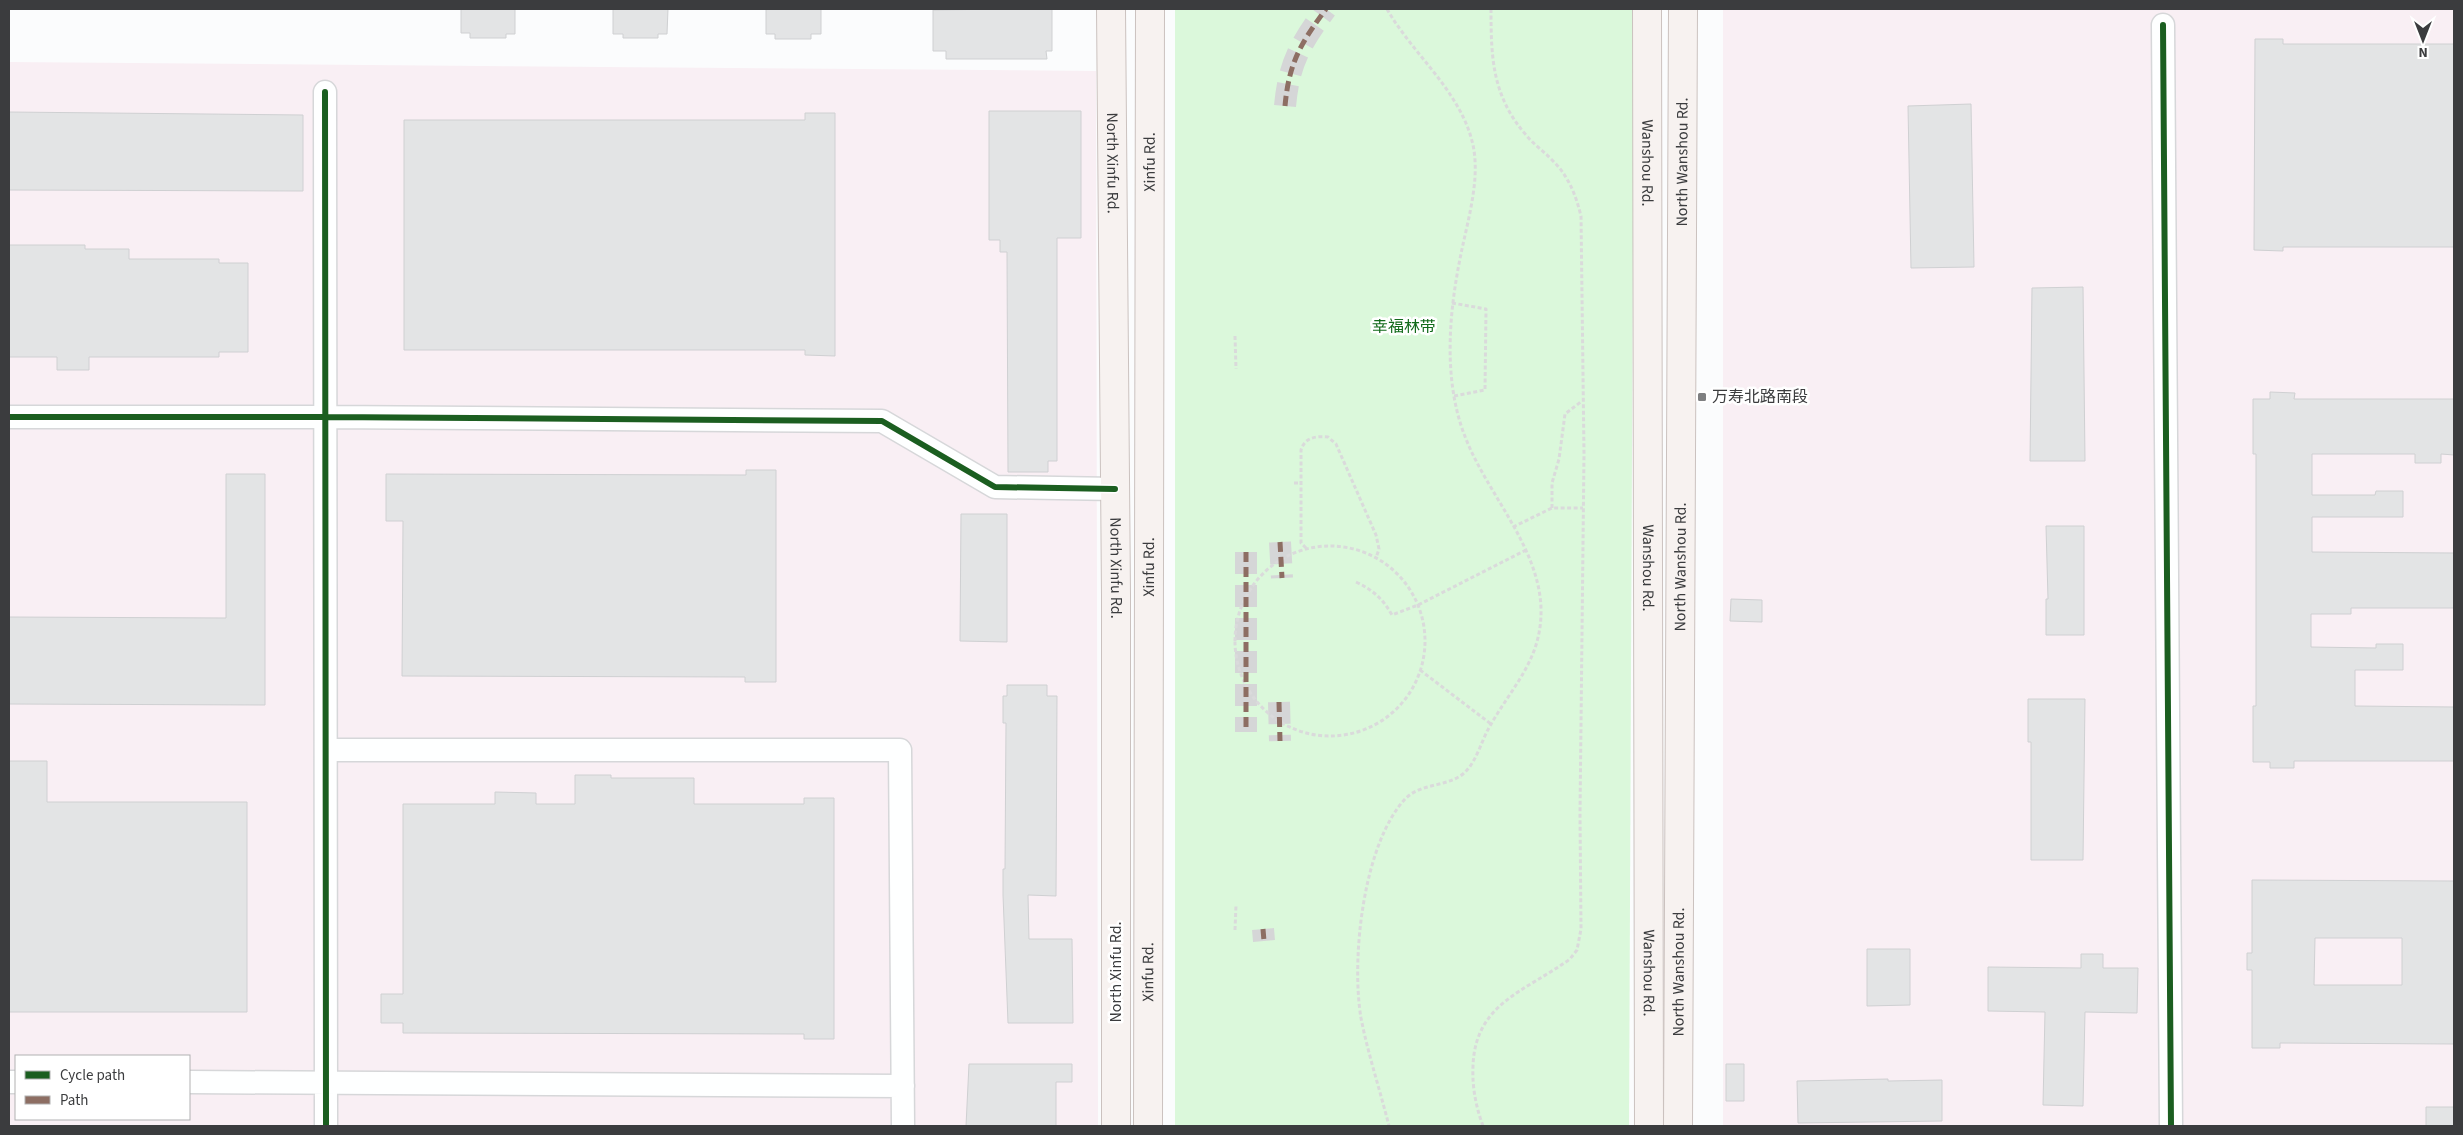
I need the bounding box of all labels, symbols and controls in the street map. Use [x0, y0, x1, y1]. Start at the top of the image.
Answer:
north arrow [2398, 15, 2448, 65]
text: N [2418, 42, 2428, 62]
street label: North Wanshou Rd. [1671, 97, 1694, 227]
street label: North Xinfu Rd. [1101, 112, 1124, 214]
street label: Wanshou Rd. [1636, 119, 1658, 207]
street label: Xinfu Rd. [1139, 132, 1161, 192]
park label: 幸福林带 [1372, 316, 1436, 338]
place label: 万寿北路南段 [1712, 386, 1808, 408]
marker: 万寿北路南段 [1696, 391, 1708, 403]
street label: North Wanshou Rd. [1669, 502, 1692, 632]
street label: North Xinfu Rd. [1104, 517, 1127, 619]
street label: Wanshou Rd. [1637, 524, 1659, 612]
street label: Xinfu Rd. [1138, 537, 1160, 597]
street label: North Wanshou Rd. [1667, 907, 1690, 1037]
street label: North Xinfu Rd. [1105, 921, 1127, 1023]
street label: Wanshou Rd. [1638, 929, 1660, 1017]
street label: Xinfu Rd. [1137, 942, 1159, 1002]
legend [15, 1055, 190, 1120]
text: Cycle path [60, 1065, 125, 1086]
text: Path [60, 1090, 88, 1111]

